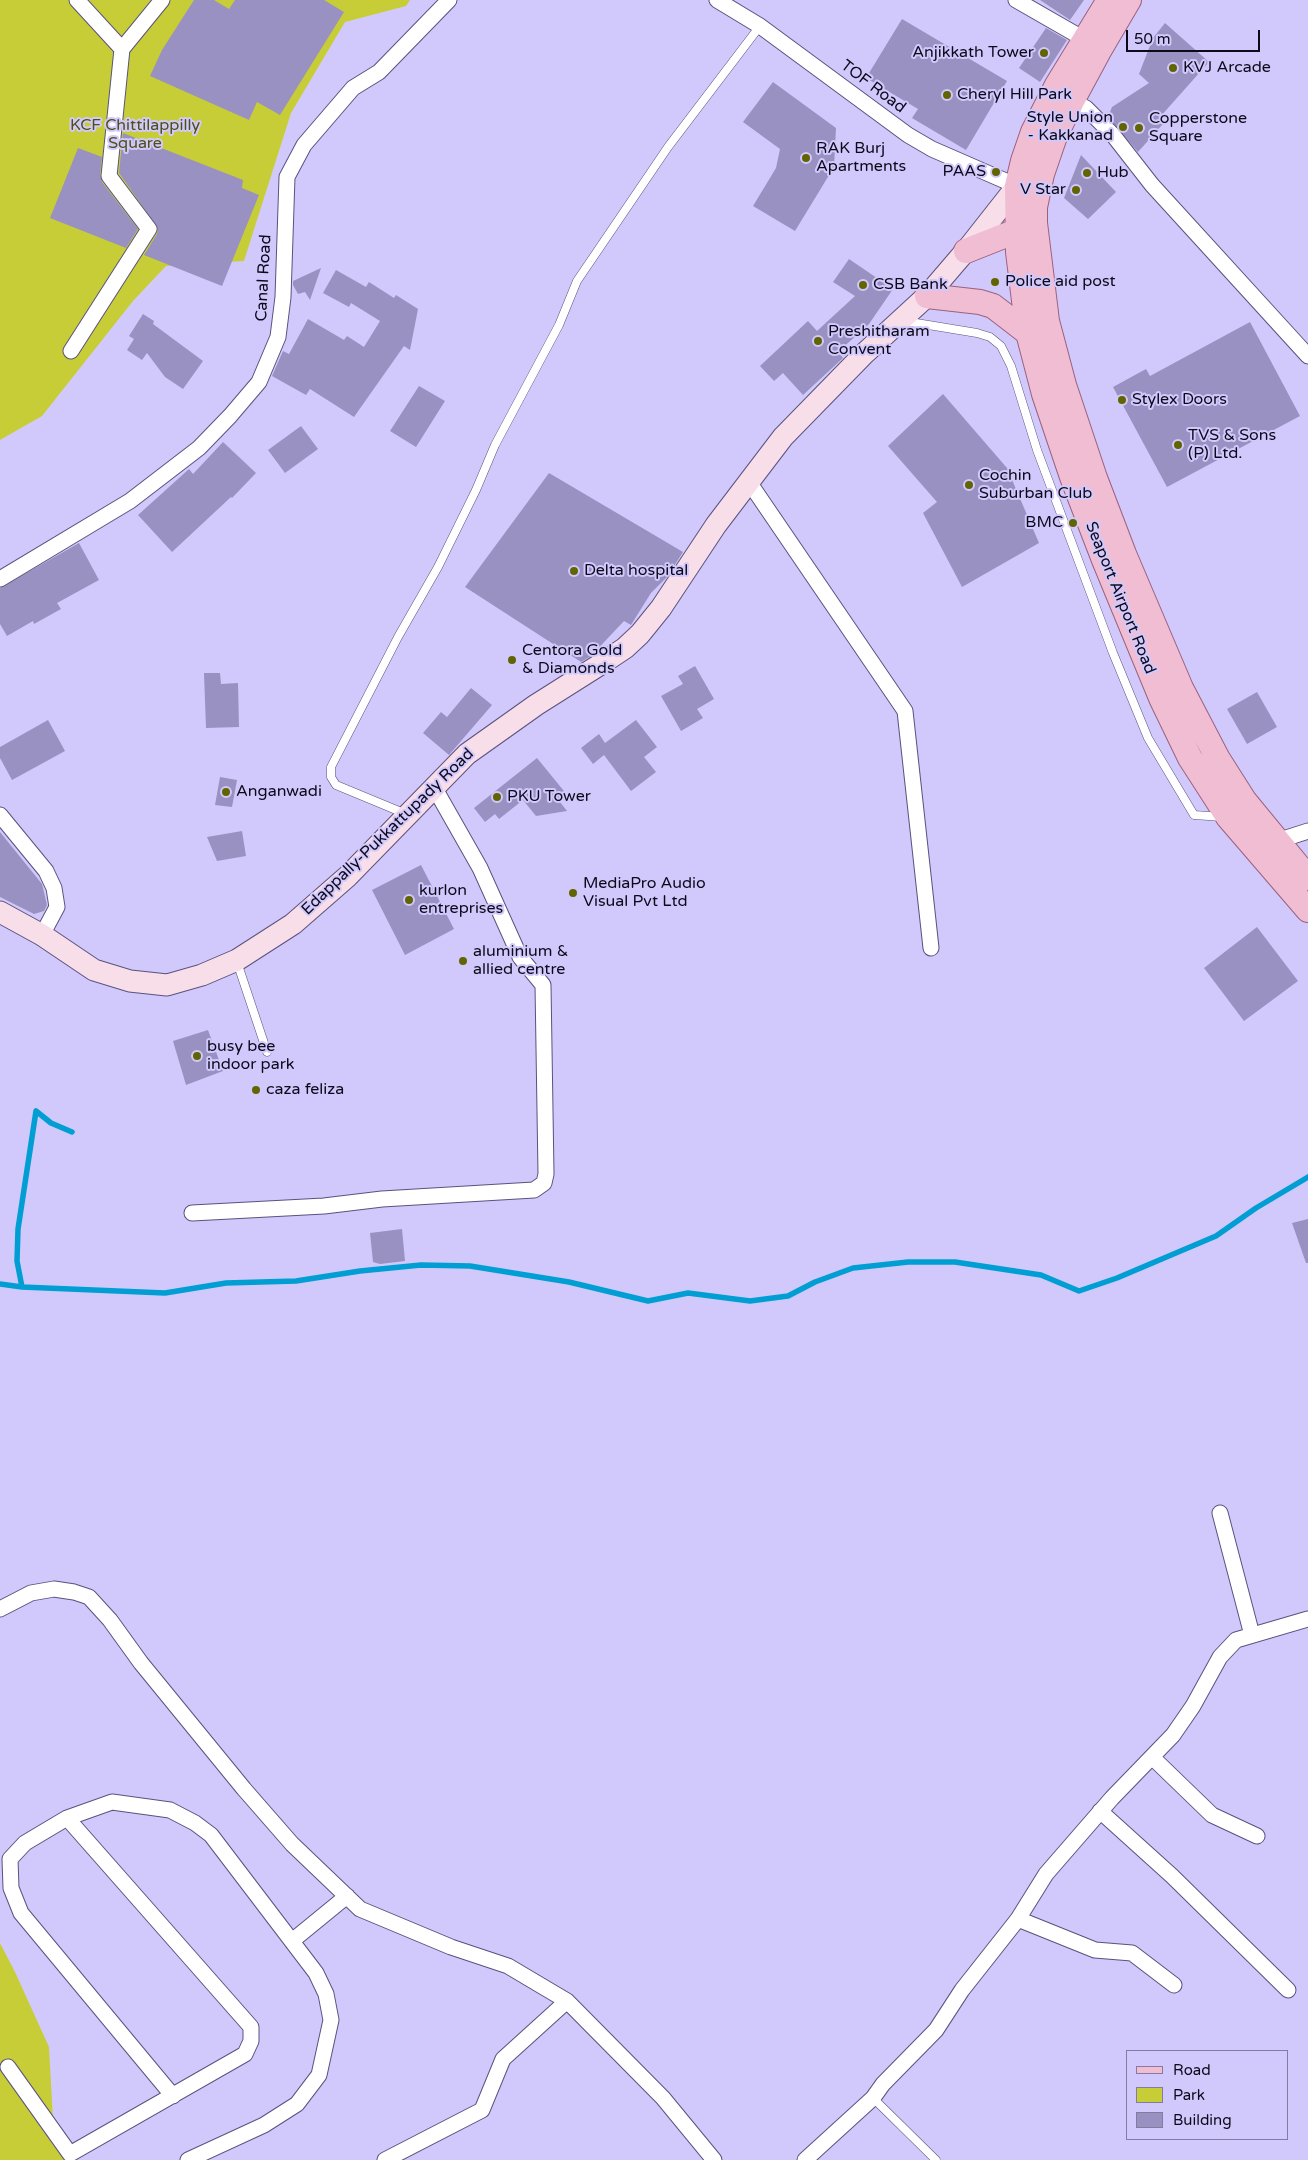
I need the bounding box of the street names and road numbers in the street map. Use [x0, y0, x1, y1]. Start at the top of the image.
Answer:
street label: TOF Road [837, 56, 909, 118]
street label: Canal Road [252, 234, 276, 322]
street label: Seaport Airport Road [1081, 519, 1159, 677]
street label: Edappally-Pukkattupady Road [298, 745, 478, 919]

